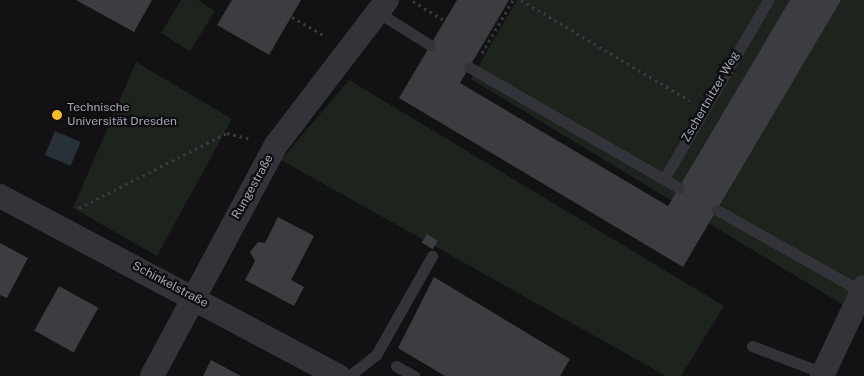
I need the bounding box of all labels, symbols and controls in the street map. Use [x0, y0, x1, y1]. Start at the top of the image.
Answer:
street label: Zschertnitzer Weg [679, 49, 743, 145]
place label: Technische Universität Dresden [67, 101, 177, 129]
marker: Technische Universität Dresden [51, 109, 63, 121]
street label: Rungestraße [229, 152, 277, 222]
street label: Schinkelstraße [130, 259, 210, 311]

